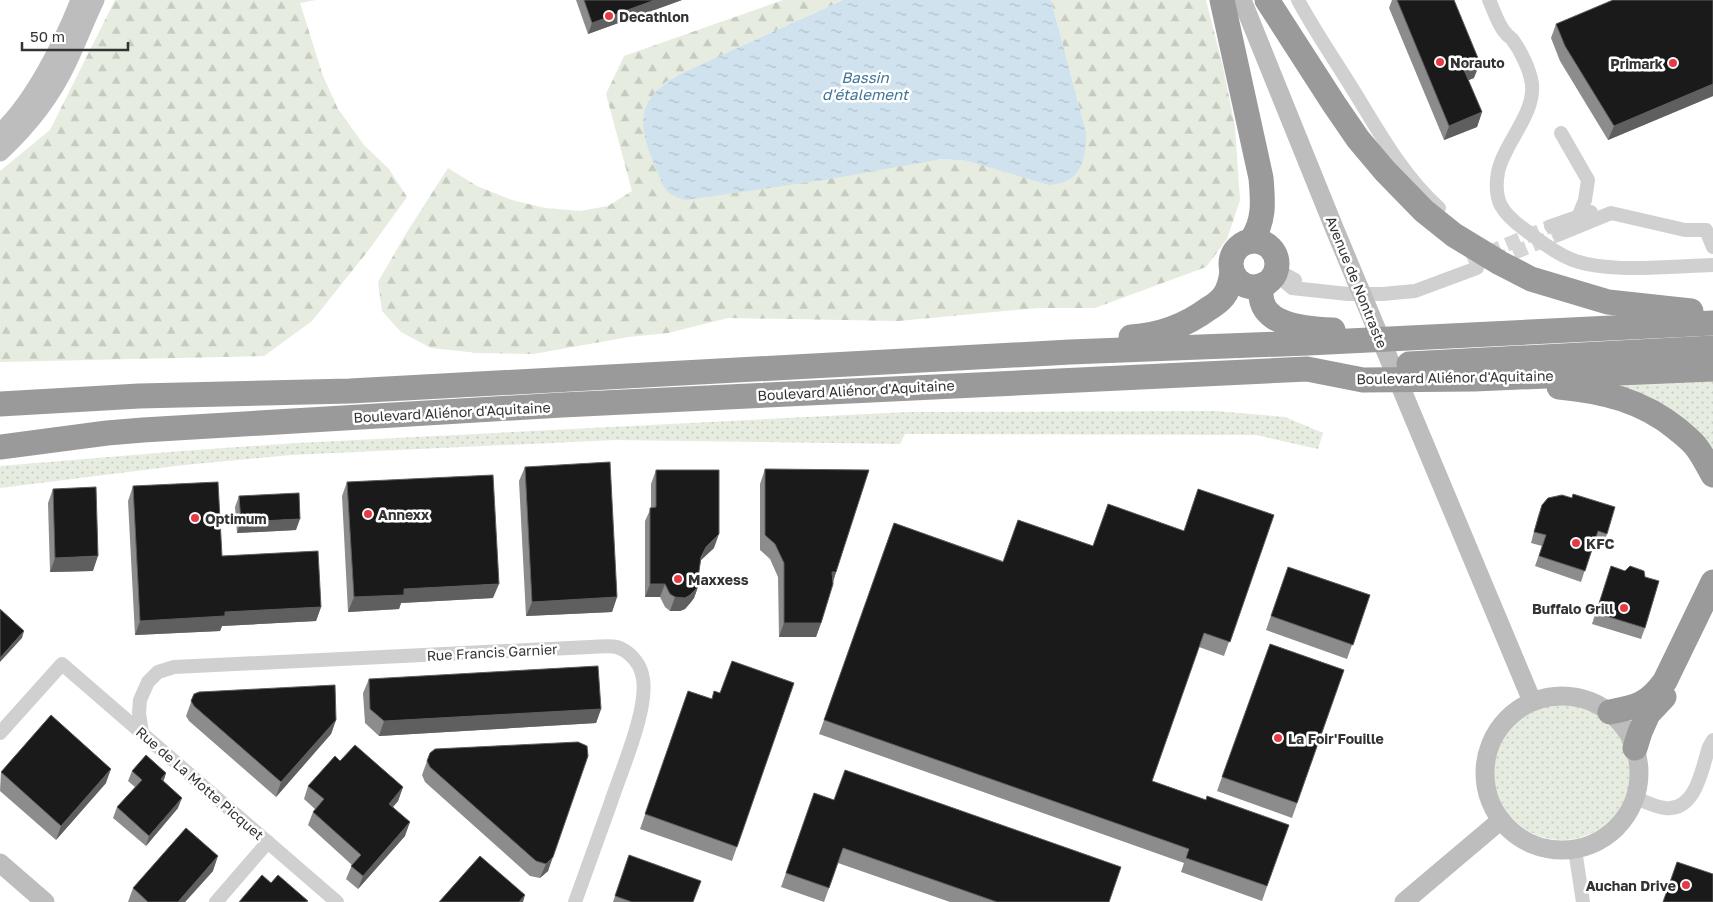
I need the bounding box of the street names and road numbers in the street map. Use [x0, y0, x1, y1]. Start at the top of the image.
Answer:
street label: Avenue de Nontraste [1323, 214, 1391, 350]
street label: Boulevard Aliénor d'Aquitaine [1356, 367, 1554, 387]
street label: Boulevard Aliénor d'Aquitaine [757, 376, 955, 404]
street label: Boulevard Aliénor d'Aquitaine [353, 398, 551, 426]
street label: Rue Francis Garnier [426, 640, 558, 664]
street label: Rue de La Motte Picquet [133, 723, 267, 843]

